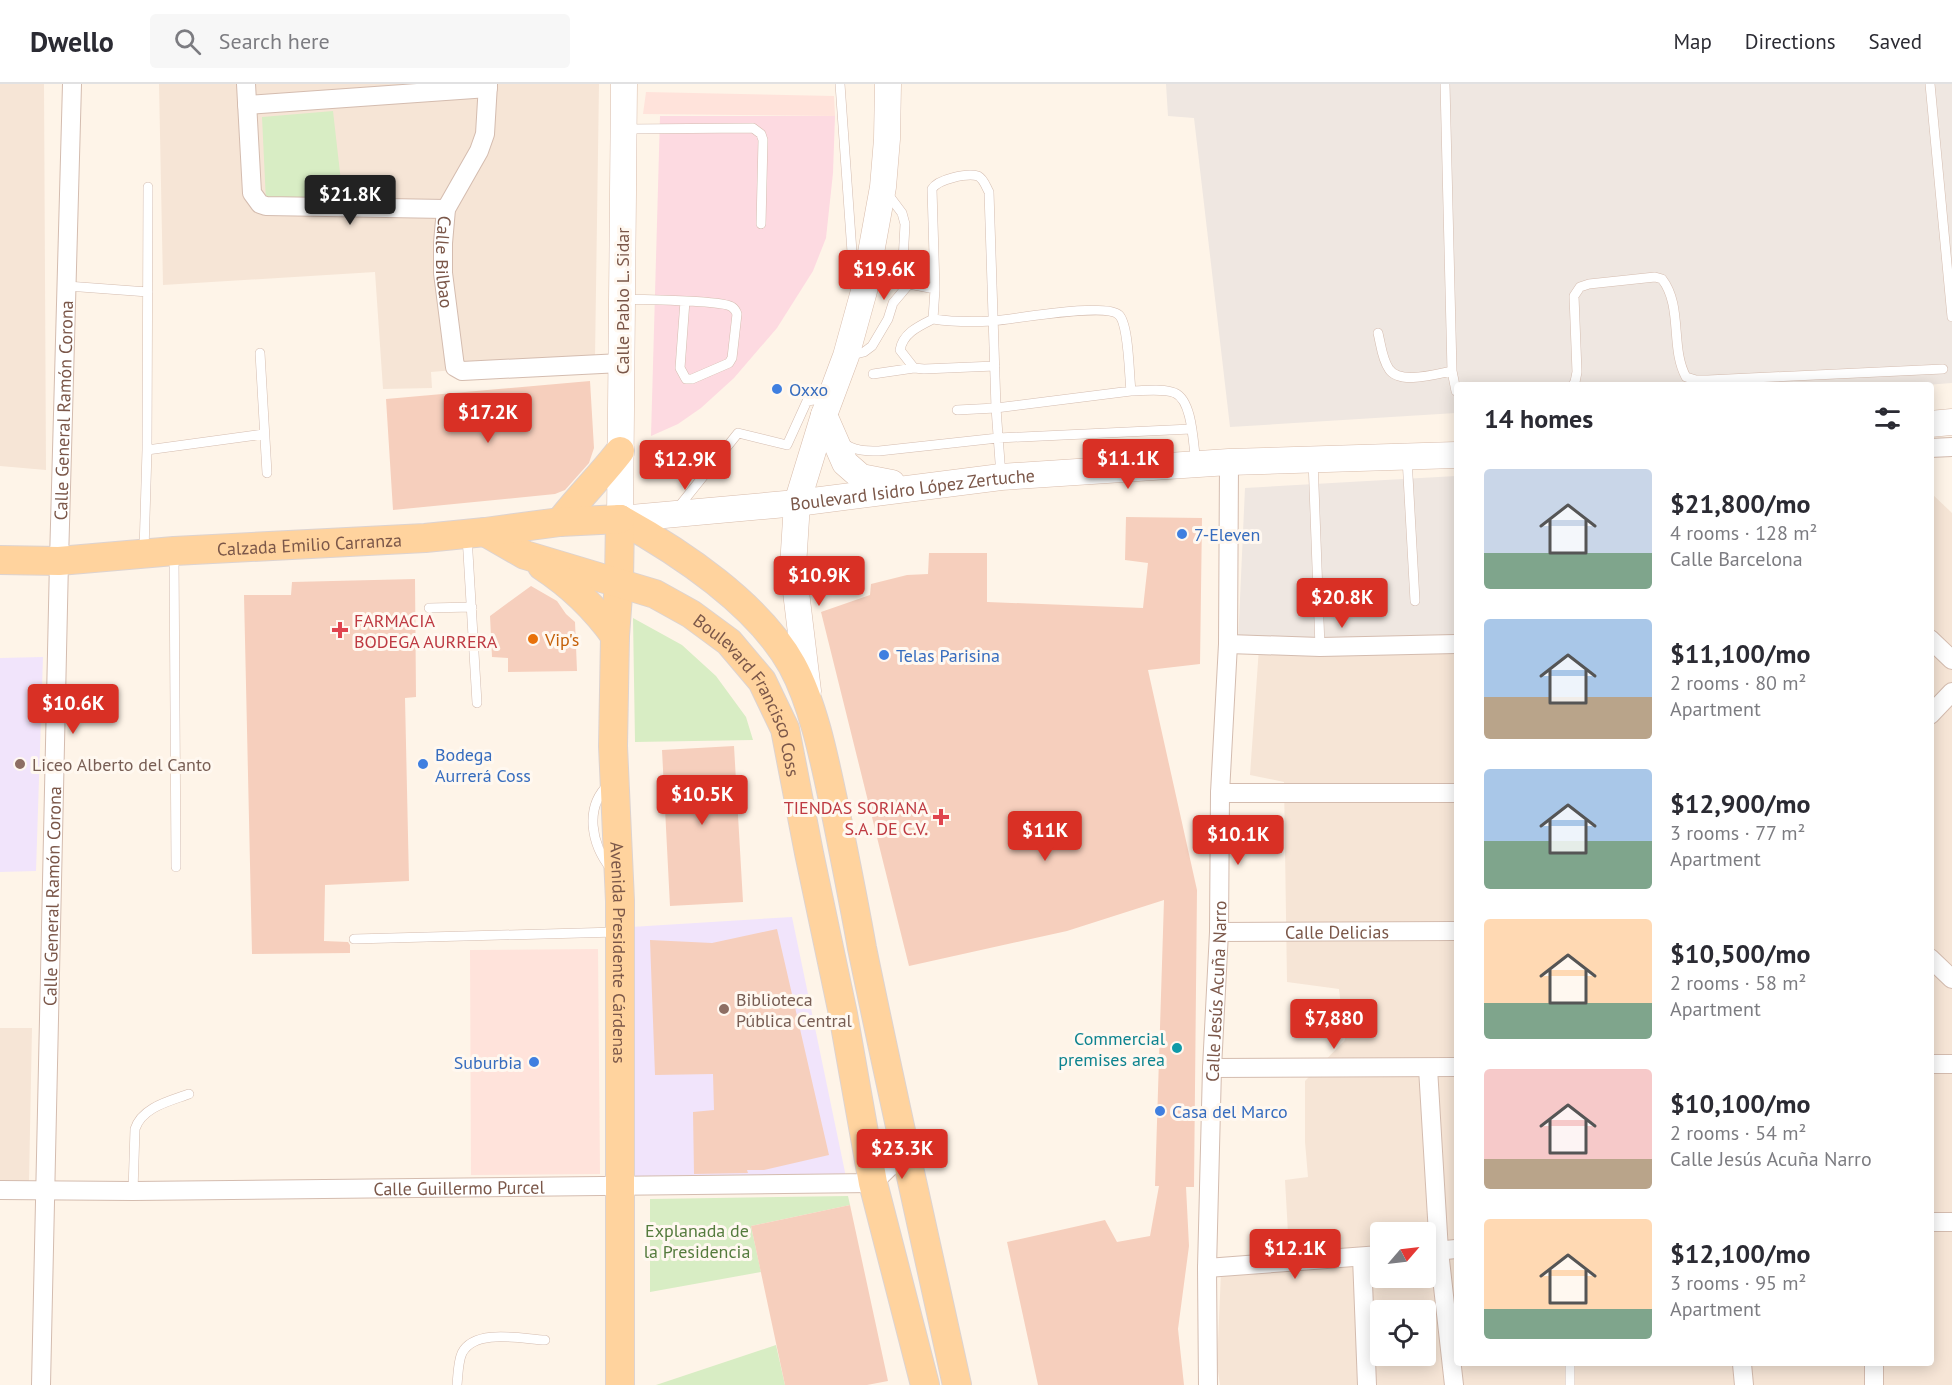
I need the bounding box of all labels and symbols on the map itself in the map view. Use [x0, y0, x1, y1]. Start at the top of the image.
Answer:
pin: $21.8K [301, 175, 399, 226]
street label: Calle Bilbao [431, 215, 459, 309]
street label: Calle Pablo L. Sidar [611, 228, 634, 374]
pin: $19.6K [835, 250, 933, 301]
street label: Calle General Ramón Corona [49, 300, 78, 521]
place label: Oxxo [789, 378, 828, 401]
marker: Oxxo [770, 382, 784, 396]
pin: $17.2K [439, 393, 537, 444]
pin: $11.1K [1079, 439, 1177, 490]
pin: $12.9K [636, 440, 734, 491]
street label: Boulevard Isidro López Zertuche [789, 463, 1035, 515]
place label: 7-Eleven [1194, 523, 1260, 546]
marker: 7-Eleven [1175, 527, 1189, 541]
street label: Calzada Emilio Carranza [216, 528, 402, 560]
pin: $10.9K [770, 556, 868, 607]
pin: $20.8K [1293, 578, 1391, 629]
street label: Boulevard Francisco Coss [689, 608, 805, 779]
place label: FARMACIA BODEGA AURRERA [354, 609, 498, 653]
marker: FARMACIA BODEGA AURRERA [331, 621, 349, 639]
place label: Vip's [544, 628, 579, 651]
marker: Vip's [526, 632, 540, 646]
place label: Telas Parisina [896, 644, 1000, 667]
marker: Telas Parisina [877, 648, 891, 662]
pin: $10.6K [24, 684, 122, 735]
place label: Bodega Aurrerá Coss [435, 743, 531, 787]
place label: Liceo Alberto del Canto [32, 753, 212, 776]
marker: Liceo Alberto del Canto [13, 757, 27, 771]
marker: Bodega Aurrerá Coss [416, 757, 430, 771]
pin: $10.5K [653, 775, 751, 826]
street label: Calle General Ramón Corona [38, 786, 66, 1006]
place label: TIENDAS SORIANA S.A. DE C.V. [784, 796, 928, 840]
marker: TIENDAS SORIANA S.A. DE C.V. [932, 808, 950, 826]
pin: $11K [1009, 811, 1081, 862]
pin: $10.1K [1189, 815, 1287, 866]
street label: Avenida Presidente Cárdenas [606, 841, 632, 1064]
street label: Calle Jesús Acuña Narro [1200, 900, 1231, 1082]
street label: Calle Delicias [1285, 920, 1389, 943]
place label: Biblioteca Pública Central [736, 988, 853, 1032]
pin: $7,880 [1285, 999, 1383, 1050]
marker: Biblioteca Pública Central [717, 1002, 731, 1016]
place label: Commercial premises area [1058, 1027, 1166, 1071]
marker: Commercial premises area [1170, 1041, 1184, 1055]
place label: Suburbia [454, 1051, 522, 1074]
marker: Suburbia [527, 1055, 541, 1069]
place label: Casa del Marco [1172, 1100, 1288, 1123]
marker: Casa del Marco [1153, 1104, 1167, 1118]
pin: $23.3K [853, 1129, 951, 1180]
street label: Calle Guillermo Purcel [373, 1175, 545, 1200]
park label: Explanada de la Presidencia [644, 1219, 750, 1263]
north arrow [1370, 1222, 1436, 1288]
pin: $12.1K [1246, 1229, 1344, 1280]

